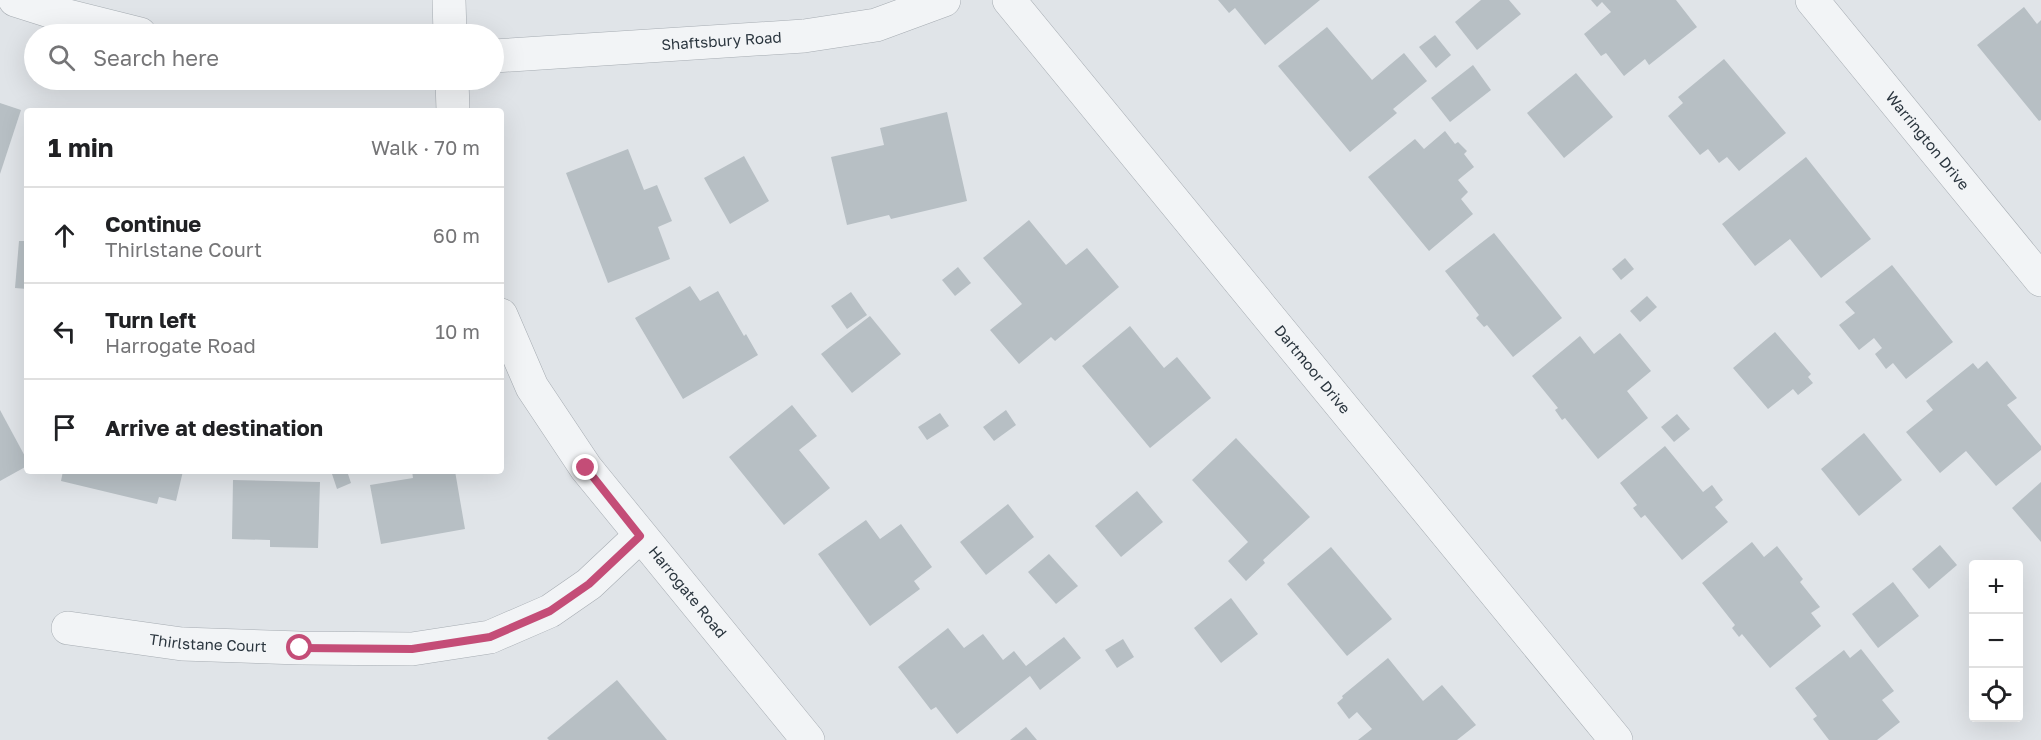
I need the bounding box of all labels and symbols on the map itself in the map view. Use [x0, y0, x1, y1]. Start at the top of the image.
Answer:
street label: Shaftsbury Road [661, 27, 782, 53]
street label: Warrington Drive [1882, 87, 1974, 193]
street label: Dartmoor Drive [1271, 321, 1355, 417]
route end [572, 454, 598, 480]
street label: Harrogate Road [645, 542, 731, 641]
street label: Thirlstane Court [148, 630, 267, 655]
route start [286, 634, 312, 660]

